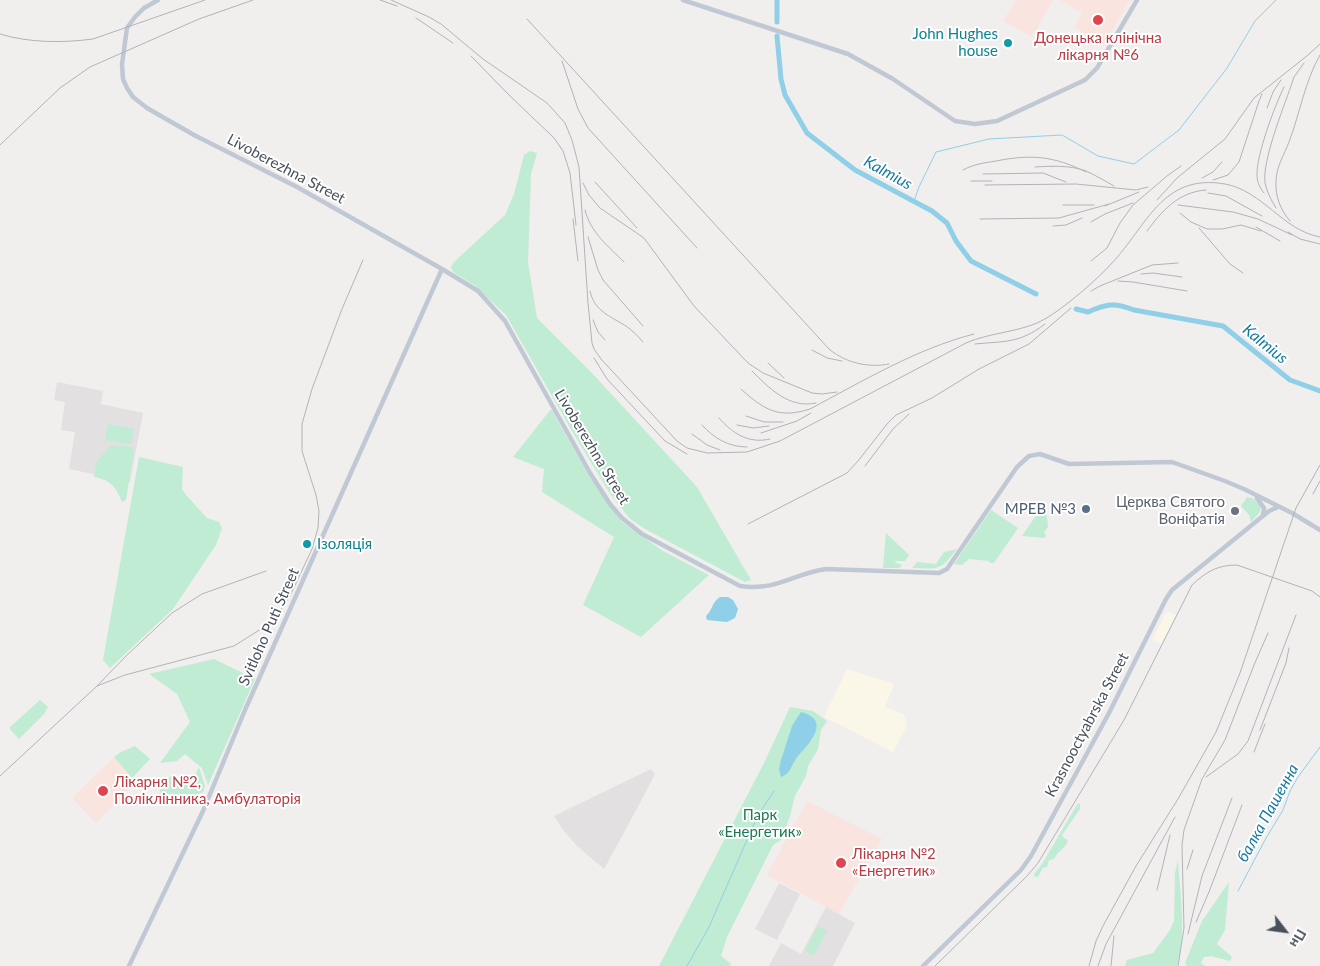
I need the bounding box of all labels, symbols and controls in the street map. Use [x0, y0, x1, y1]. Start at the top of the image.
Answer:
marker: Донецька клінічна лікарня №6 [1091, 13, 1105, 27]
place label: John Hughes house [913, 25, 998, 60]
place label: Донецька клінічна лікарня №6 [1034, 29, 1162, 64]
marker: John Hughes house [1002, 37, 1014, 49]
street label: Livoberezhna Street [224, 130, 348, 208]
water label: Kalmius [860, 152, 916, 194]
water label: Kalmius [1239, 320, 1291, 368]
street label: Livoberezhna Street [551, 386, 633, 508]
place label: Церква Святого Воніфатія [1116, 493, 1225, 528]
place label: МРЕВ №3 [1005, 500, 1076, 518]
marker: МРЕВ №3 [1080, 503, 1092, 515]
marker: Церква Святого Воніфатія [1229, 505, 1241, 517]
place label: Ізоляція [317, 535, 372, 553]
marker: Ізоляція [301, 538, 313, 550]
street label: Svitloho Puti Street [235, 565, 303, 689]
street label: Krasnooctyabrska Street [1041, 650, 1133, 800]
water label: балка Пашенна [1233, 761, 1303, 865]
place label: Лікарня №2, Поліклінника, Амбулаторія [114, 773, 301, 808]
marker: Лікарня №2, Поліклінника, Амбулаторія [96, 784, 110, 798]
park label: Парк «Енергетик» [718, 806, 802, 841]
place label: Лікарня №2 «Енергетик» [852, 845, 936, 880]
marker: Лікарня №2 «Енергетик» [834, 856, 848, 870]
north arrow [1260, 906, 1310, 956]
text: Пн [1286, 927, 1310, 951]

